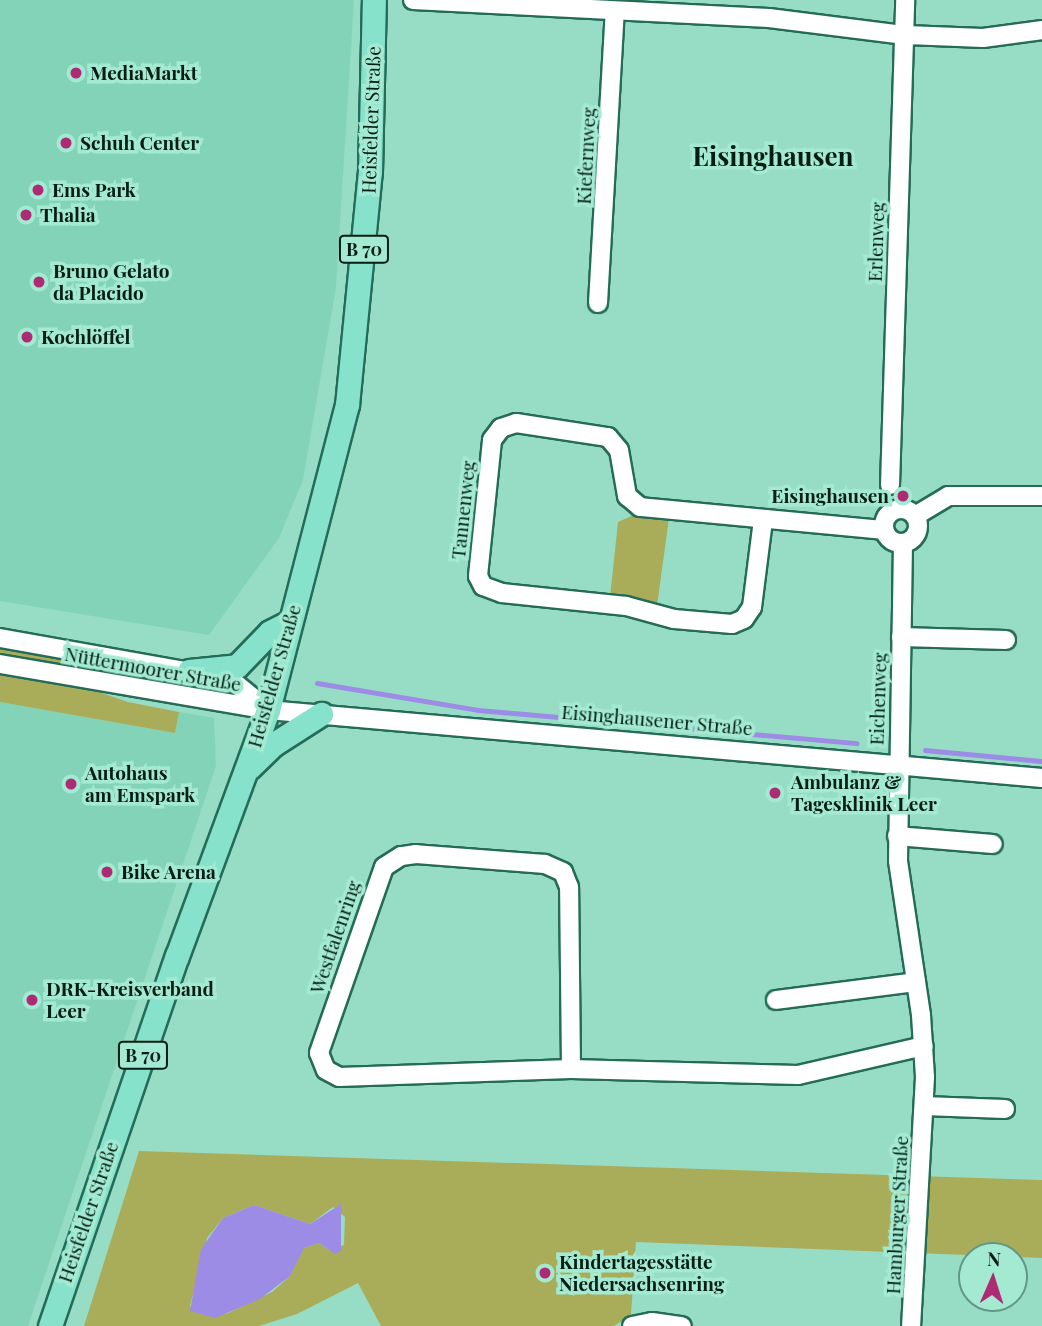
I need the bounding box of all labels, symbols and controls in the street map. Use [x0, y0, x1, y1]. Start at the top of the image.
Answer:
street label: Heisfelder Straße [357, 46, 385, 194]
place label: MediaMarkt [90, 62, 198, 84]
marker: MediaMarkt [68, 65, 84, 81]
street label: Kiefernweg [572, 107, 600, 205]
place label: Schuh Center [80, 132, 199, 154]
marker: Schuh Center [58, 135, 74, 151]
district label: Eisinghausen [693, 140, 853, 172]
place label: Ems Park [52, 179, 136, 201]
marker: Ems Park [30, 182, 46, 198]
street label: Erlenweg [863, 202, 889, 282]
place label: Thalia [40, 204, 96, 226]
marker: Thalia [18, 207, 34, 223]
road number: B 70 [338, 234, 390, 264]
place label: Bruno Gelato da Placido [53, 260, 170, 304]
marker: Bruno Gelato da Placido [31, 274, 47, 290]
place label: Kochlöffel [41, 326, 131, 348]
marker: Kochlöffel [19, 329, 35, 345]
street label: Tannenweg [447, 460, 479, 560]
place label: Eisinghausen [771, 485, 889, 507]
marker: Eisinghausen [895, 488, 911, 504]
street label: Heisfelder Straße [243, 602, 305, 750]
street label: Nüttermoorer Straße [63, 642, 243, 696]
street label: Eichenweg [865, 652, 891, 746]
street label: Eisinghausener Straße [560, 700, 754, 740]
place label: Autohaus am Emspark [85, 762, 195, 806]
place label: Ambulanz & Tagesklinik Leer [791, 771, 937, 815]
marker: Autohaus am Emspark [63, 776, 79, 792]
marker: Ambulanz & Tagesklinik Leer [765, 783, 785, 803]
place label: Bike Arena [121, 861, 217, 883]
marker: Bike Arena [99, 864, 115, 880]
street label: Westfalenring [305, 878, 365, 996]
place label: DRK-Kreisverband Leer [46, 978, 214, 1022]
marker: DRK-Kreisverband Leer [24, 992, 40, 1008]
road number: B 70 [117, 1040, 169, 1070]
street label: Hamburger Straße [881, 1135, 913, 1295]
street label: Heisfelder Straße [53, 1138, 123, 1286]
north arrow [958, 1242, 1028, 1312]
text: N [986, 1245, 1002, 1271]
place label: Kindertagesstätte Niedersachsenring [559, 1251, 724, 1295]
marker: Kindertagesstätte Niedersachsenring [537, 1265, 553, 1281]

